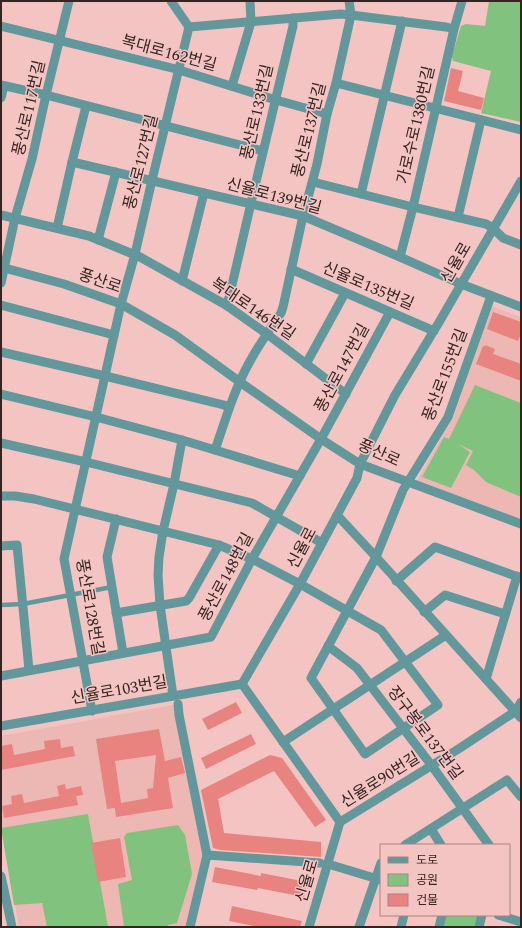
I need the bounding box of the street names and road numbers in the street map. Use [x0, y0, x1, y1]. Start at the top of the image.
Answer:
street label: 복대로162번길 [119, 29, 219, 77]
street label: 풍산로117번길 [6, 58, 52, 158]
street label: 풍산로133번길 [234, 62, 280, 162]
street label: 가로수로1380번길 [391, 64, 441, 186]
street label: 풍산로137번길 [286, 80, 332, 180]
street label: 풍산로127번길 [118, 112, 164, 212]
street label: 신율로139번길 [224, 172, 324, 220]
street label: 신율로 [435, 238, 478, 288]
street label: 신율로135번길 [318, 256, 418, 316]
street label: 풍산로 [75, 262, 125, 300]
street label: 복대로146번길 [206, 272, 300, 346]
street label: 풍산로147번길 [308, 319, 376, 417]
street label: 풍산로155번길 [416, 325, 474, 425]
street label: 풍산로 [354, 433, 404, 473]
street label: 신율로 [281, 523, 323, 573]
street label: 풍산로148번길 [192, 528, 260, 626]
street label: 풍산로128번길 [70, 557, 110, 657]
street label: 신율로103번길 [69, 670, 169, 710]
street label: 장구봉로137번길 [382, 681, 468, 785]
street label: 신율로90번길 [336, 746, 424, 814]
street label: 신율로 [289, 856, 325, 906]

